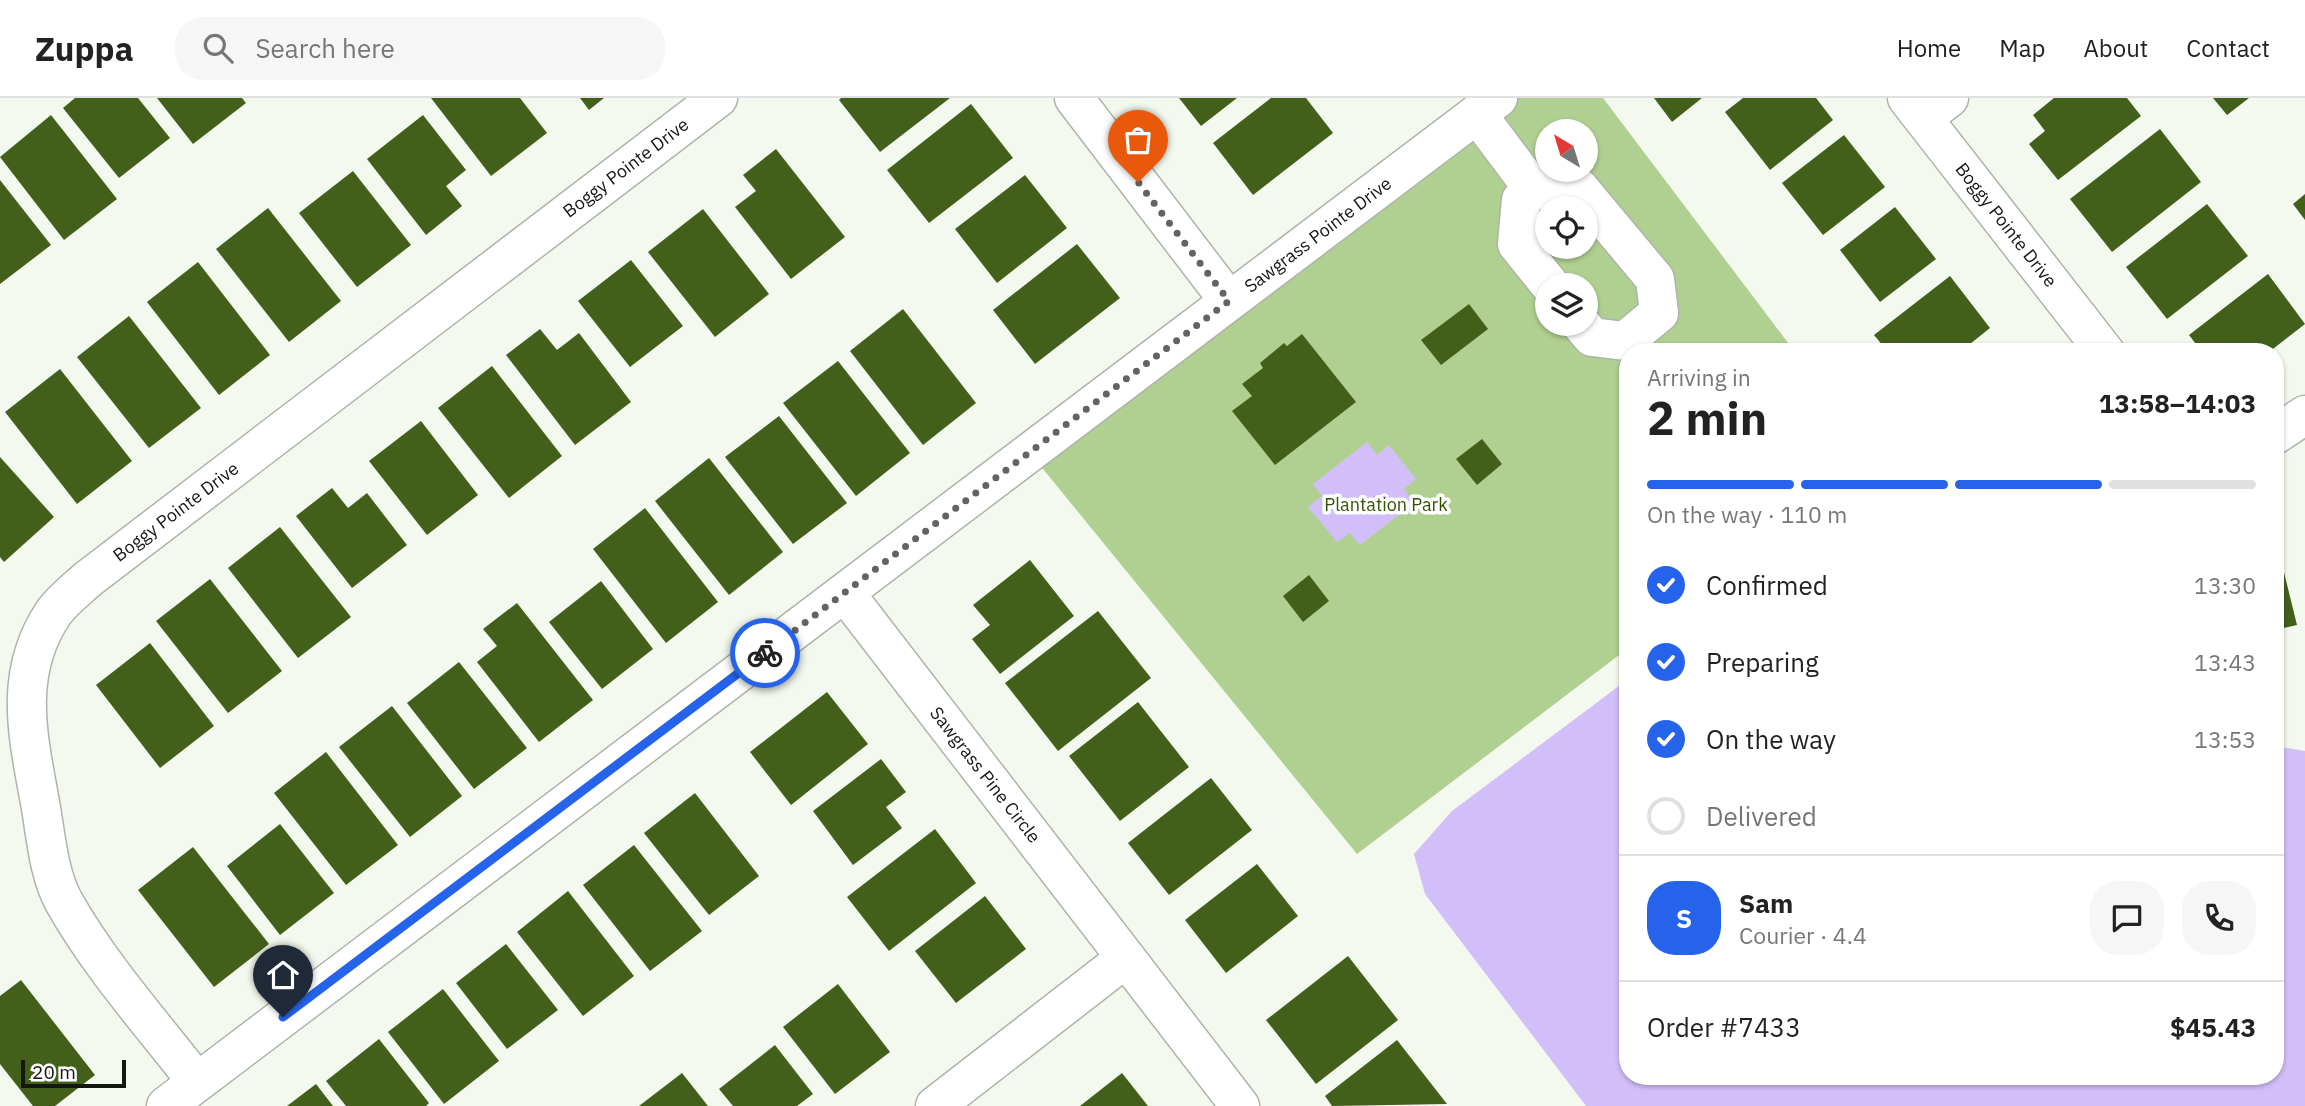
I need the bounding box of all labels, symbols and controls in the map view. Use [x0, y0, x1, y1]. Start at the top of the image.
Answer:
search box [175, 17, 665, 80]
text: Zuppa [35, 27, 133, 70]
icon: search [199, 29, 237, 67]
text: Search here [255, 31, 395, 65]
text: Home [1897, 32, 1961, 64]
text: Map [1999, 32, 2045, 64]
text: About [2083, 32, 2148, 64]
text: Contact [2186, 32, 2270, 64]
pin [1108, 110, 1168, 182]
street label: Boggy Pointe Drive [558, 113, 693, 222]
north arrow [1535, 119, 1598, 182]
map controls [1535, 119, 1598, 336]
icon: bag [1119, 121, 1157, 159]
street label: Boggy Pointe Drive [1951, 158, 2062, 292]
street label: Sawgrass Pointe Drive [1240, 172, 1396, 297]
button: locate [1535, 196, 1598, 259]
button: layers [1535, 273, 1598, 336]
text: Arriving in [1647, 362, 1751, 392]
text: 13:58–14:03 [2099, 386, 2256, 420]
text: 2 min [1647, 388, 1767, 448]
street label: Boggy Pointe Drive [108, 457, 243, 566]
park label: Plantation Park [1324, 493, 1448, 516]
text: On the way · 110 m [1647, 499, 1847, 529]
icon: check [1647, 566, 1685, 604]
text: Confirmed [1706, 568, 1828, 602]
text: 13:30 [2194, 570, 2256, 600]
courier [730, 618, 800, 688]
icon: bike [746, 634, 784, 672]
icon: check [1647, 643, 1685, 681]
text: Preparing [1706, 645, 1819, 679]
text: 13:43 [2194, 647, 2256, 677]
street label: Sawgrass Pine Circle [925, 702, 1046, 848]
icon: check [1647, 720, 1685, 758]
text: On the way [1706, 722, 1836, 756]
text: 13:53 [2194, 724, 2256, 754]
text: Delivered [1706, 799, 1817, 833]
button: chat [2090, 881, 2164, 955]
button: phone [2182, 881, 2256, 955]
text: Sam [1739, 886, 1793, 920]
text: S [1676, 901, 1692, 935]
text: Courier · 4.4 [1739, 920, 1867, 950]
pin [253, 945, 313, 1017]
icon: home [264, 956, 302, 994]
text: Order #7433 [1647, 1010, 1801, 1044]
text: $45.43 [2170, 1010, 2256, 1044]
scale bar [21, 1057, 126, 1089]
text: 20 m [32, 1060, 76, 1084]

